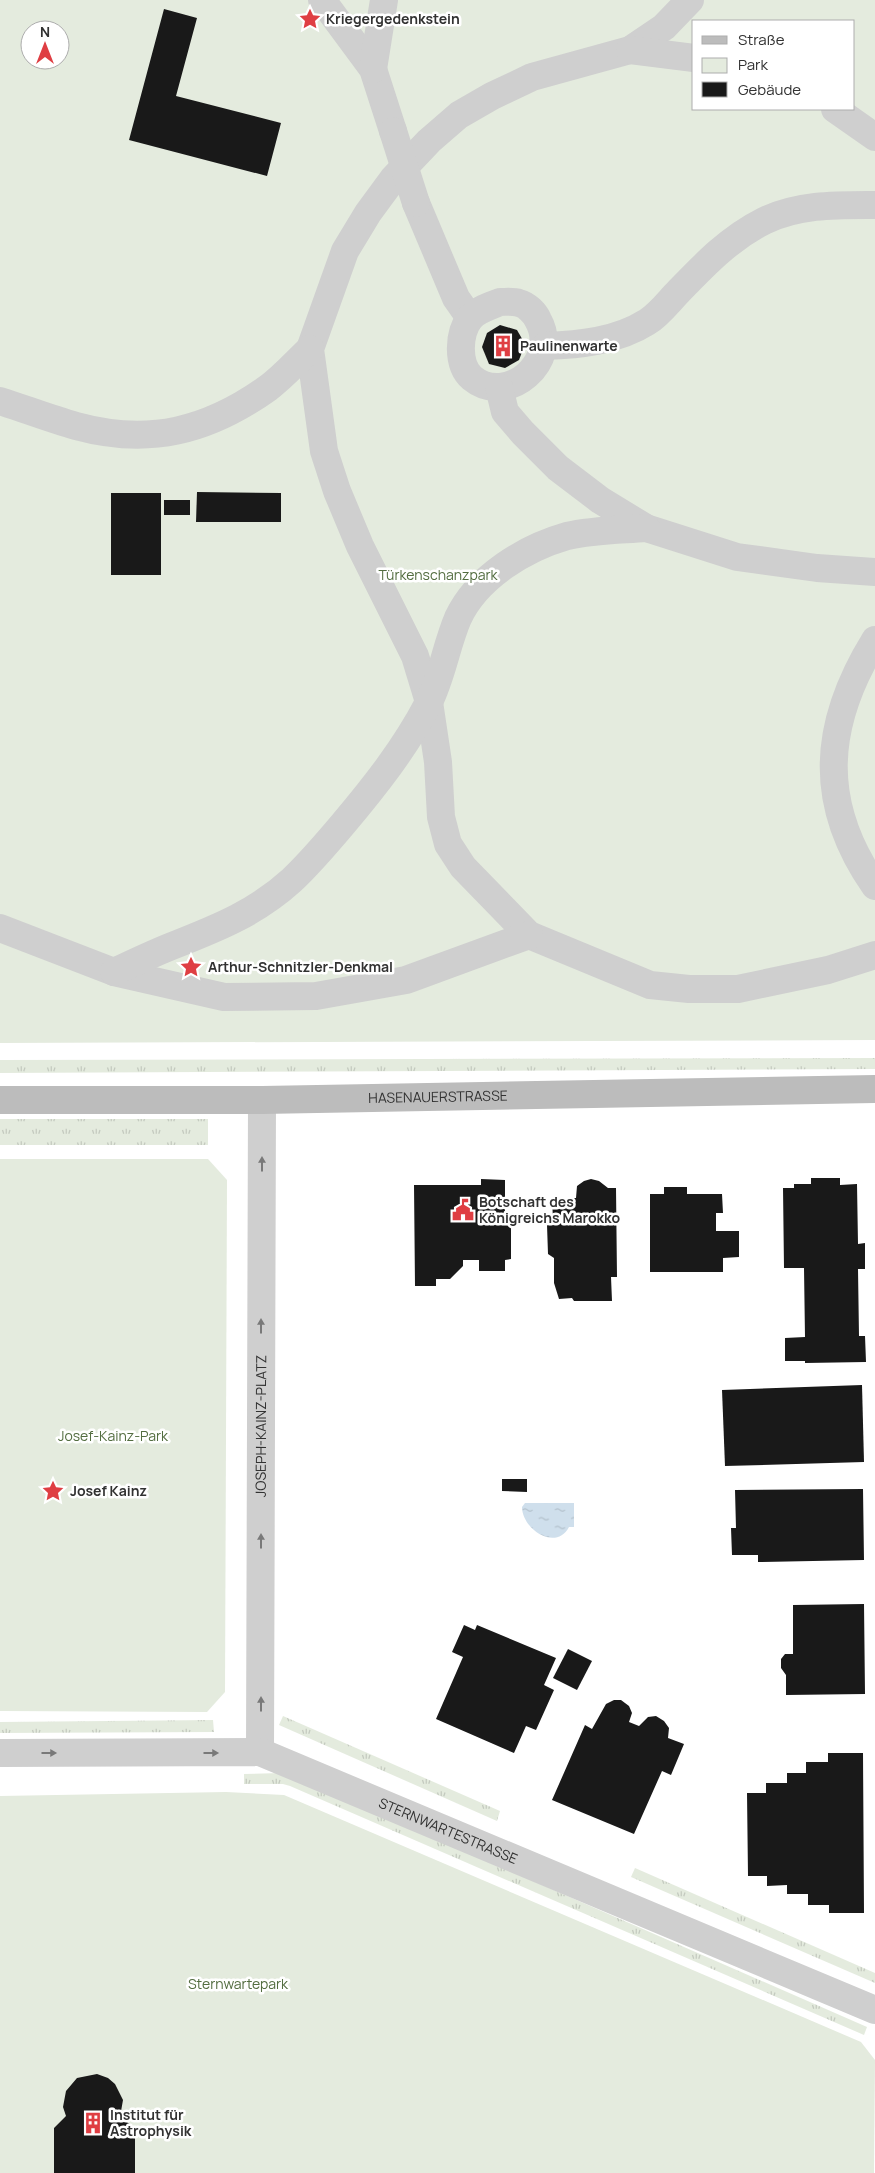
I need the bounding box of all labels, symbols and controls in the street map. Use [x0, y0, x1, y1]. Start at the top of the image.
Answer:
place icon: Kriegergedenkstein [297, 6, 323, 32]
place label: Kriegergedenkstein [326, 9, 460, 28]
north arrow [20, 20, 70, 70]
legend [692, 20, 855, 110]
text: N [40, 22, 50, 41]
text: Straße [738, 29, 785, 50]
text: Park [738, 54, 768, 75]
text: Gebäude [738, 79, 801, 100]
building icon: Paulinenwarte [490, 333, 516, 359]
place label: Paulinenwarte [520, 336, 618, 355]
park label: Türkenschanzpark [378, 565, 499, 584]
place icon: Arthur-Schnitzler-Denkmal [178, 954, 204, 980]
place label: Arthur-Schnitzler-Denkmal [208, 957, 393, 976]
street label: HASENAUERSTRASSE [368, 1086, 508, 1107]
one-way arrow [258, 1155, 266, 1171]
place label: Botschaft des Königreichs Marokko [479, 1192, 621, 1227]
public building icon: Botschaft des Königreichs Marokko [450, 1197, 476, 1223]
one-way arrow [257, 1318, 265, 1334]
street label: JOSEPH-KAINZ-PLATZ [251, 1355, 270, 1497]
park label: Josef-Kainz-Park [58, 1426, 169, 1445]
place icon: Josef Kainz [40, 1478, 66, 1504]
place label: Josef Kainz [70, 1481, 147, 1500]
one-way arrow [257, 1533, 265, 1549]
one-way arrow [257, 1695, 265, 1711]
one-way arrow [41, 1749, 57, 1757]
one-way arrow [203, 1749, 219, 1757]
street label: STERNWARTESTRASSE [376, 1793, 521, 1868]
park label: Sternwartepark [188, 1974, 289, 1993]
place label: Institut für Astrophysik [110, 2105, 192, 2140]
building icon: Institut für Astrophysik [80, 2110, 106, 2136]

